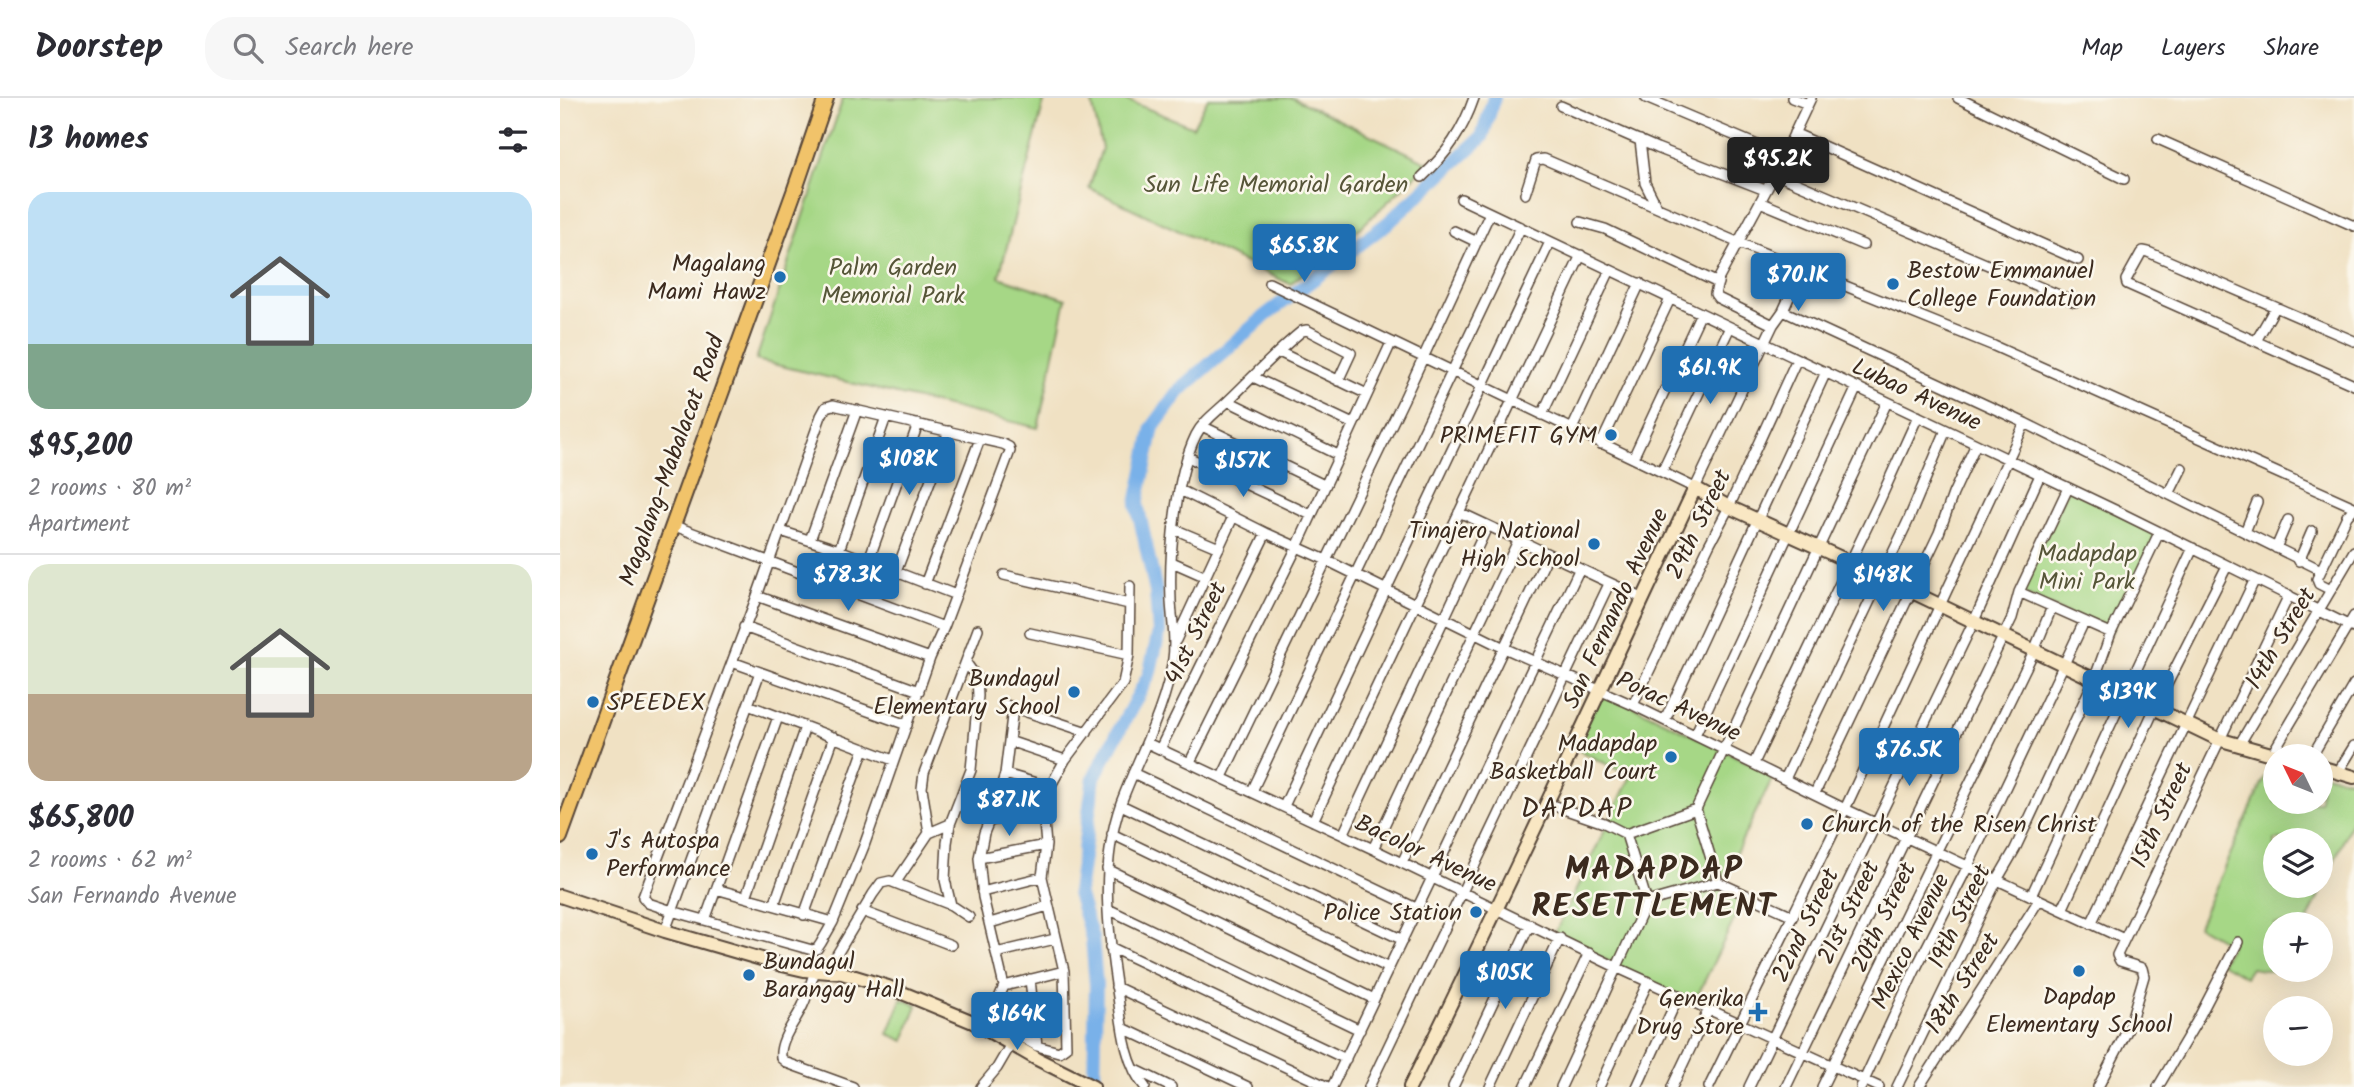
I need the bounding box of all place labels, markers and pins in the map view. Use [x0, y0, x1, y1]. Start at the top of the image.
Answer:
pin: $95.2K [1721, 138, 1835, 197]
pin: $65.8K [1247, 225, 1361, 284]
place label: Magalang Mami Hawz [647, 245, 766, 312]
place label: Bestow Emmanuel College Foundation [1907, 252, 2096, 319]
pin: $70.1K [1741, 254, 1855, 313]
marker: Magalang Mami Hawz [772, 269, 788, 285]
marker: Bestow Emmanuel College Foundation [1885, 276, 1901, 292]
pin: $61.9K [1653, 346, 1767, 406]
place label: PRIMEFIT GYM [1440, 417, 1597, 456]
marker: PRIMEFIT GYM [1603, 427, 1619, 443]
pin: $108K [860, 438, 958, 497]
pin: $157K [1194, 440, 1292, 499]
place label: Tinajero National High School [1409, 512, 1580, 579]
marker: Tinajero National High School [1586, 536, 1602, 552]
pin: $78.3K [791, 554, 905, 613]
pin: $148K [1834, 554, 1932, 613]
place label: Bundagul Elementary School [873, 660, 1060, 727]
pin: $139K [2079, 670, 2177, 730]
place label: SPEEDEX [607, 684, 706, 723]
marker: Bundagul Elementary School [1066, 684, 1082, 700]
marker: SPEEDEX [585, 694, 601, 710]
place label: Madapdap Basketball Court [1490, 725, 1658, 792]
pin: $76.5K [1852, 728, 1966, 788]
marker: Madapdap Basketball Court [1663, 749, 1679, 765]
pin: $87.1K [952, 778, 1066, 838]
place label: Church of the Risen Christ [1821, 806, 2097, 845]
marker: Church of the Risen Christ [1799, 816, 1815, 832]
place label: J's Autospa Performance [606, 822, 730, 889]
marker: J's Autospa Performance [584, 846, 600, 862]
place label: Police Station [1323, 894, 1462, 933]
marker: Police Station [1468, 904, 1484, 920]
place label: Bundagul Barangay Hall [763, 943, 904, 1010]
pin: $105K [1456, 951, 1554, 1011]
marker: Dapdap Elementary School [2071, 963, 2087, 979]
marker: Bundagul Barangay Hall [741, 967, 757, 983]
place label: Dapdap Elementary School [1986, 978, 2172, 1045]
place label: Generika Drug Store [1636, 980, 1744, 1047]
pin: $164K [968, 992, 1066, 1052]
marker: Generika Drug Store [1750, 1004, 1766, 1020]

